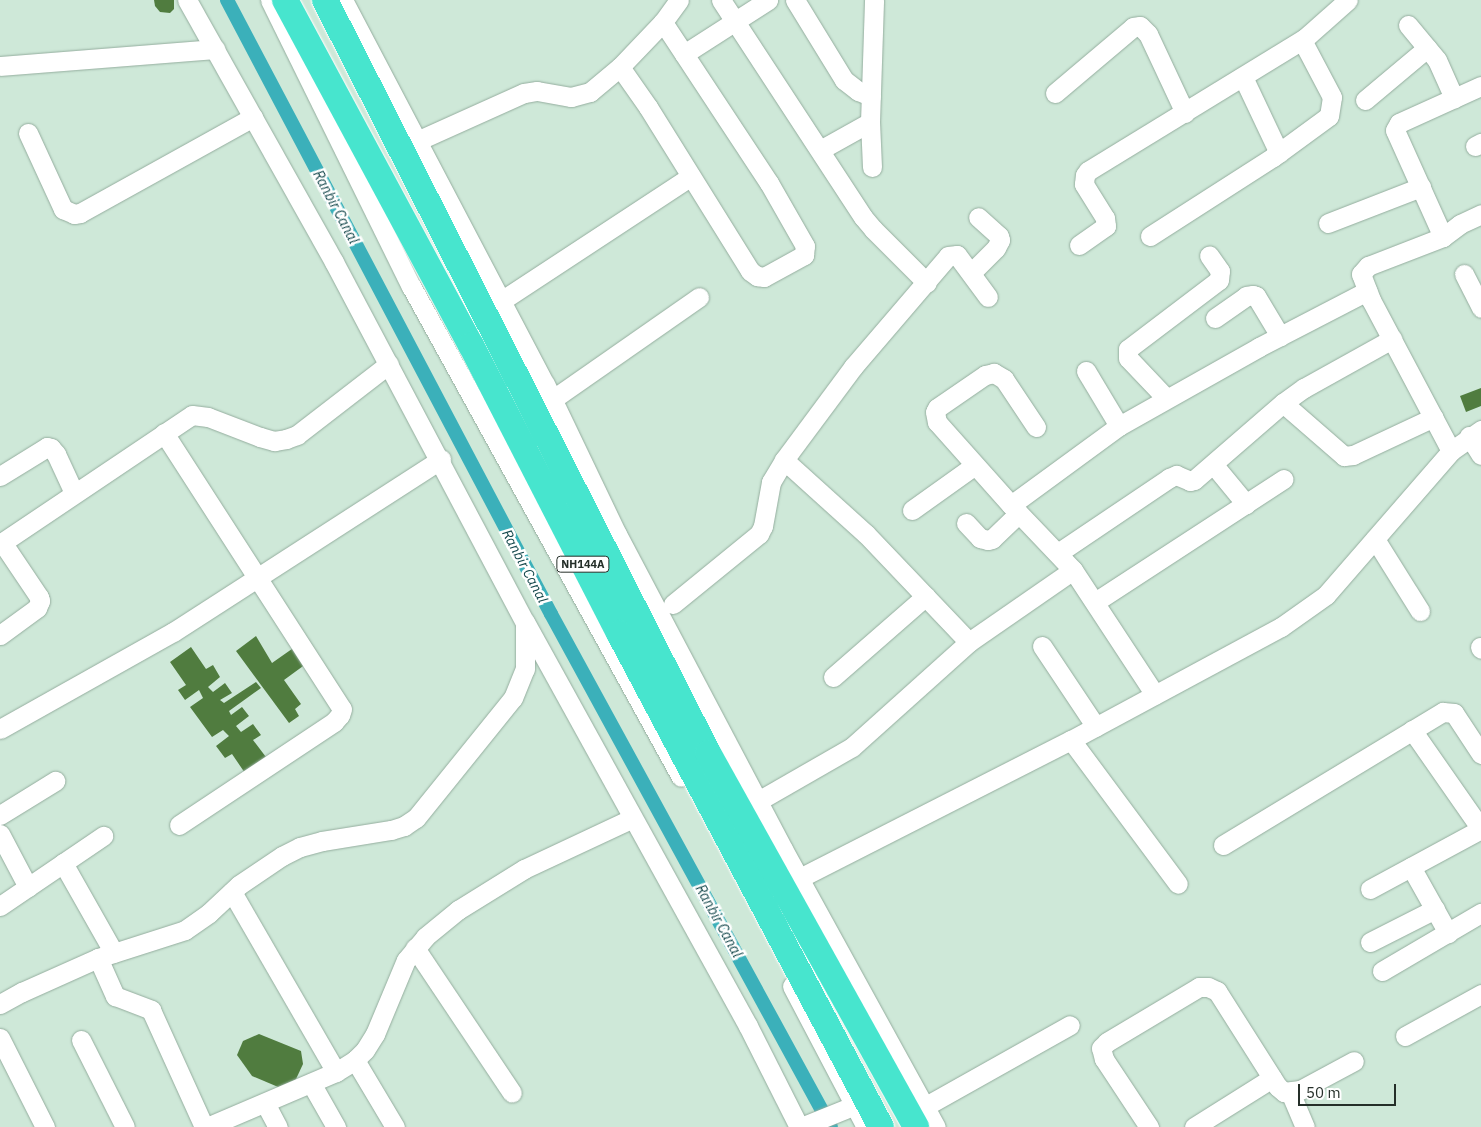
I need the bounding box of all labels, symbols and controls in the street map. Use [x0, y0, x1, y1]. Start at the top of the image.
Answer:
water label: Ranbir Canal [310, 167, 362, 247]
water label: Ranbir Canal [499, 526, 551, 606]
road number: NH144A [556, 556, 610, 572]
water label: Ranbir Canal [692, 882, 746, 960]
scale bar [1301, 1074, 1398, 1106]
text: 50 m [1306, 1083, 1341, 1102]

